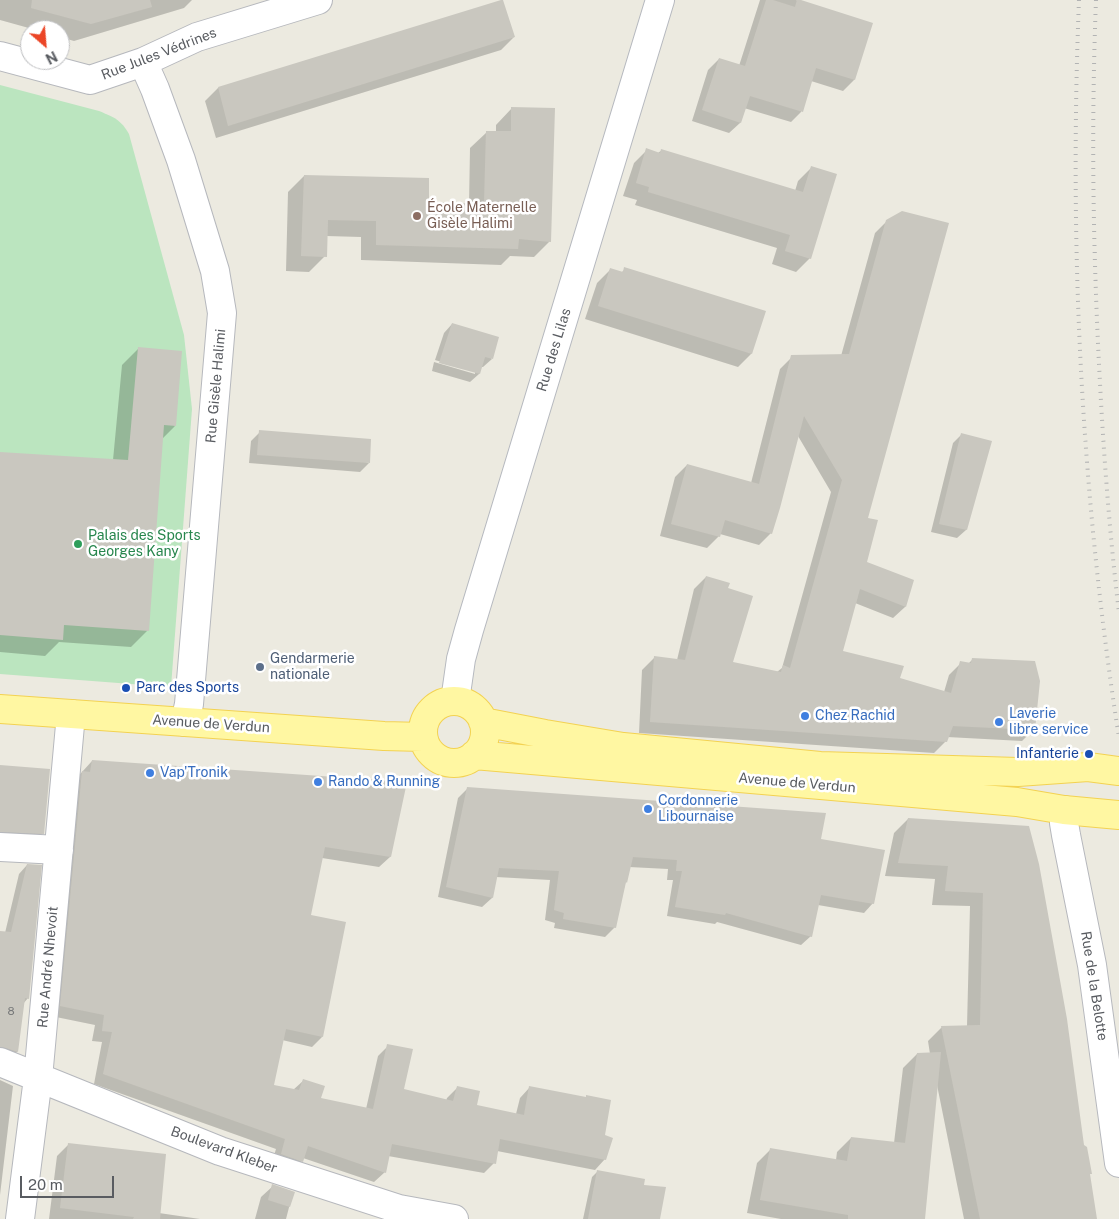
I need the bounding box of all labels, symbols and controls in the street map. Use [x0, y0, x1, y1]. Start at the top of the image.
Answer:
north arrow [20, 20, 70, 70]
street label: Rue Jules Védrines [99, 24, 219, 84]
text: N [43, 48, 60, 67]
place label: École Maternelle Gisèle Halimi [427, 200, 537, 232]
marker: École Maternelle Gisèle Halimi [411, 210, 423, 222]
street label: Rue des Lilas [533, 306, 575, 394]
street label: Rue Gisèle Halimi [203, 328, 229, 444]
place label: Palais des Sports Georges Kany [88, 528, 201, 560]
marker: Palais des Sports Georges Kany [72, 538, 84, 550]
place label: Gendarmerie nationale [270, 651, 355, 684]
marker: Gendarmerie nationale [254, 661, 266, 673]
place label: Parc des Sports [136, 680, 239, 696]
marker: Parc des Sports [120, 682, 132, 694]
place label: Laverie libre service [1009, 706, 1088, 739]
place label: Chez Rachid [815, 708, 895, 724]
marker: Chez Rachid [799, 710, 811, 722]
street label: Avenue de Verdun [152, 712, 270, 736]
marker: Laverie libre service [993, 716, 1005, 728]
place label: Infanterie [1016, 746, 1079, 762]
marker: Infanterie [1083, 748, 1095, 760]
place label: Vap'Tronik [160, 765, 228, 781]
marker: Vap'Tronik [144, 767, 156, 779]
street label: Avenue de Verdun [738, 769, 856, 797]
place label: Rando & Running [328, 774, 440, 790]
marker: Rando & Running [312, 776, 324, 788]
place label: Cordonnerie Libournaise [658, 793, 738, 826]
marker: Cordonnerie Libournaise [642, 803, 654, 815]
street label: Rue André Nhevoit [34, 905, 62, 1029]
street label: Rue de la Belotte [1077, 930, 1111, 1042]
house number: 8 [7, 1005, 15, 1019]
street label: Boulevard Kleber [168, 1123, 280, 1177]
scale bar [22, 1166, 116, 1198]
text: 20 m [28, 1176, 63, 1193]

